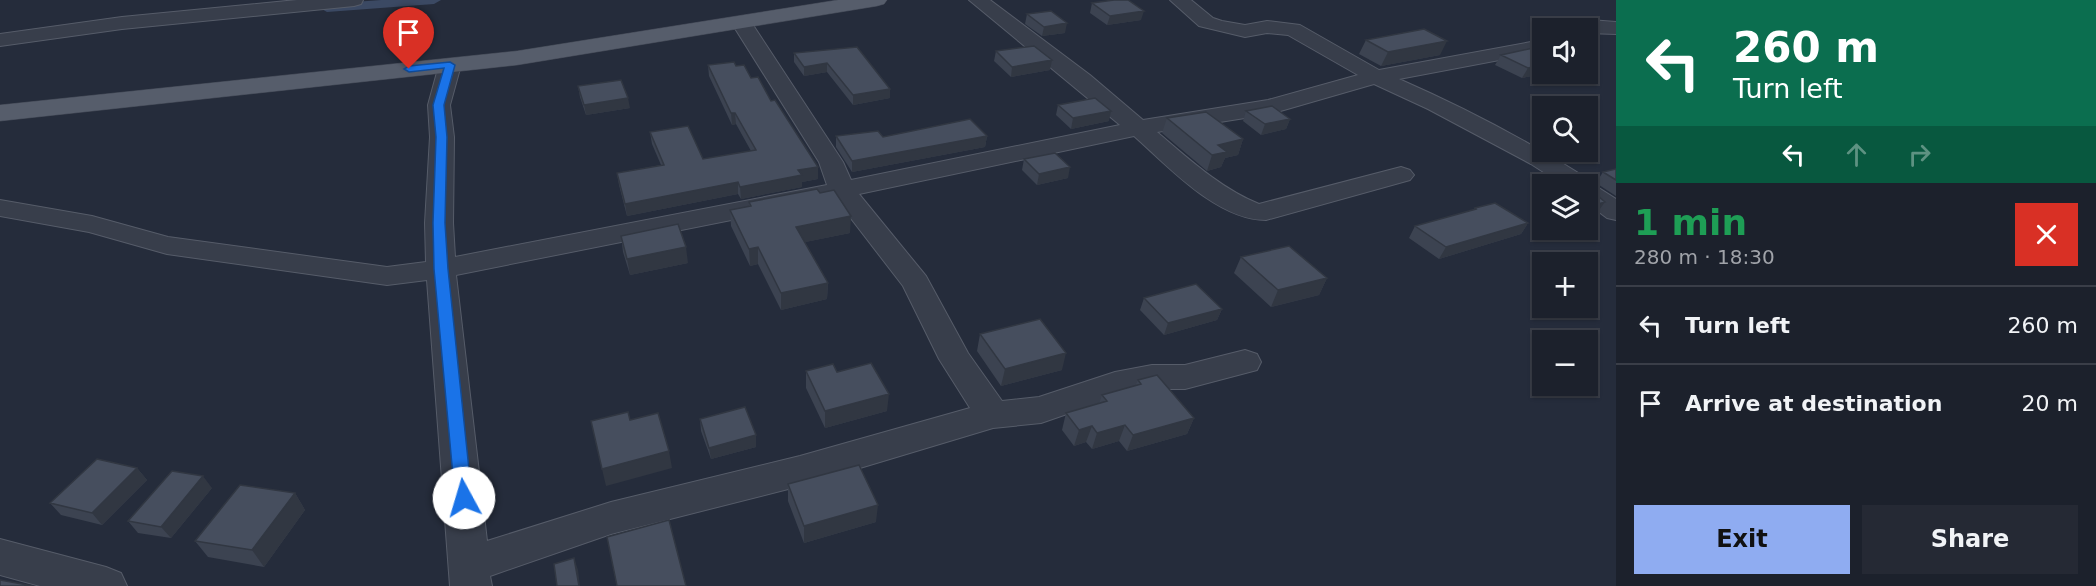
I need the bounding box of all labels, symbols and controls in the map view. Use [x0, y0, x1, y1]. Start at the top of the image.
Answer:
pin [383, 7, 434, 69]
icon: arrive [392, 16, 425, 49]
map controls [1532, 18, 1598, 396]
button: sound [1532, 18, 1598, 84]
text: 260 m [1733, 23, 1879, 72]
icon: left [1634, 24, 1712, 102]
text: Turn left [1733, 73, 1843, 104]
button: search [1532, 96, 1598, 162]
icon: left [1777, 138, 1810, 171]
icon: ahead [1840, 138, 1873, 171]
icon: right [1903, 138, 1936, 171]
button: layers [1532, 174, 1598, 240]
text: 1 min [1634, 202, 1747, 243]
button: close [2015, 203, 2078, 266]
text: 280 m · 18:30 [1634, 245, 1775, 269]
button: + [1532, 252, 1598, 318]
icon: left [1634, 309, 1667, 342]
text: Turn left [1685, 313, 1790, 338]
text: 260 m [2008, 313, 2078, 338]
button: − [1532, 330, 1598, 396]
icon: arrive [1634, 387, 1667, 420]
text: Arrive at destination [1685, 391, 1942, 416]
text: 20 m [2022, 391, 2078, 416]
position arrow [432, 466, 496, 530]
button: Exit [1634, 505, 1850, 574]
button: Share [1862, 505, 2078, 574]

